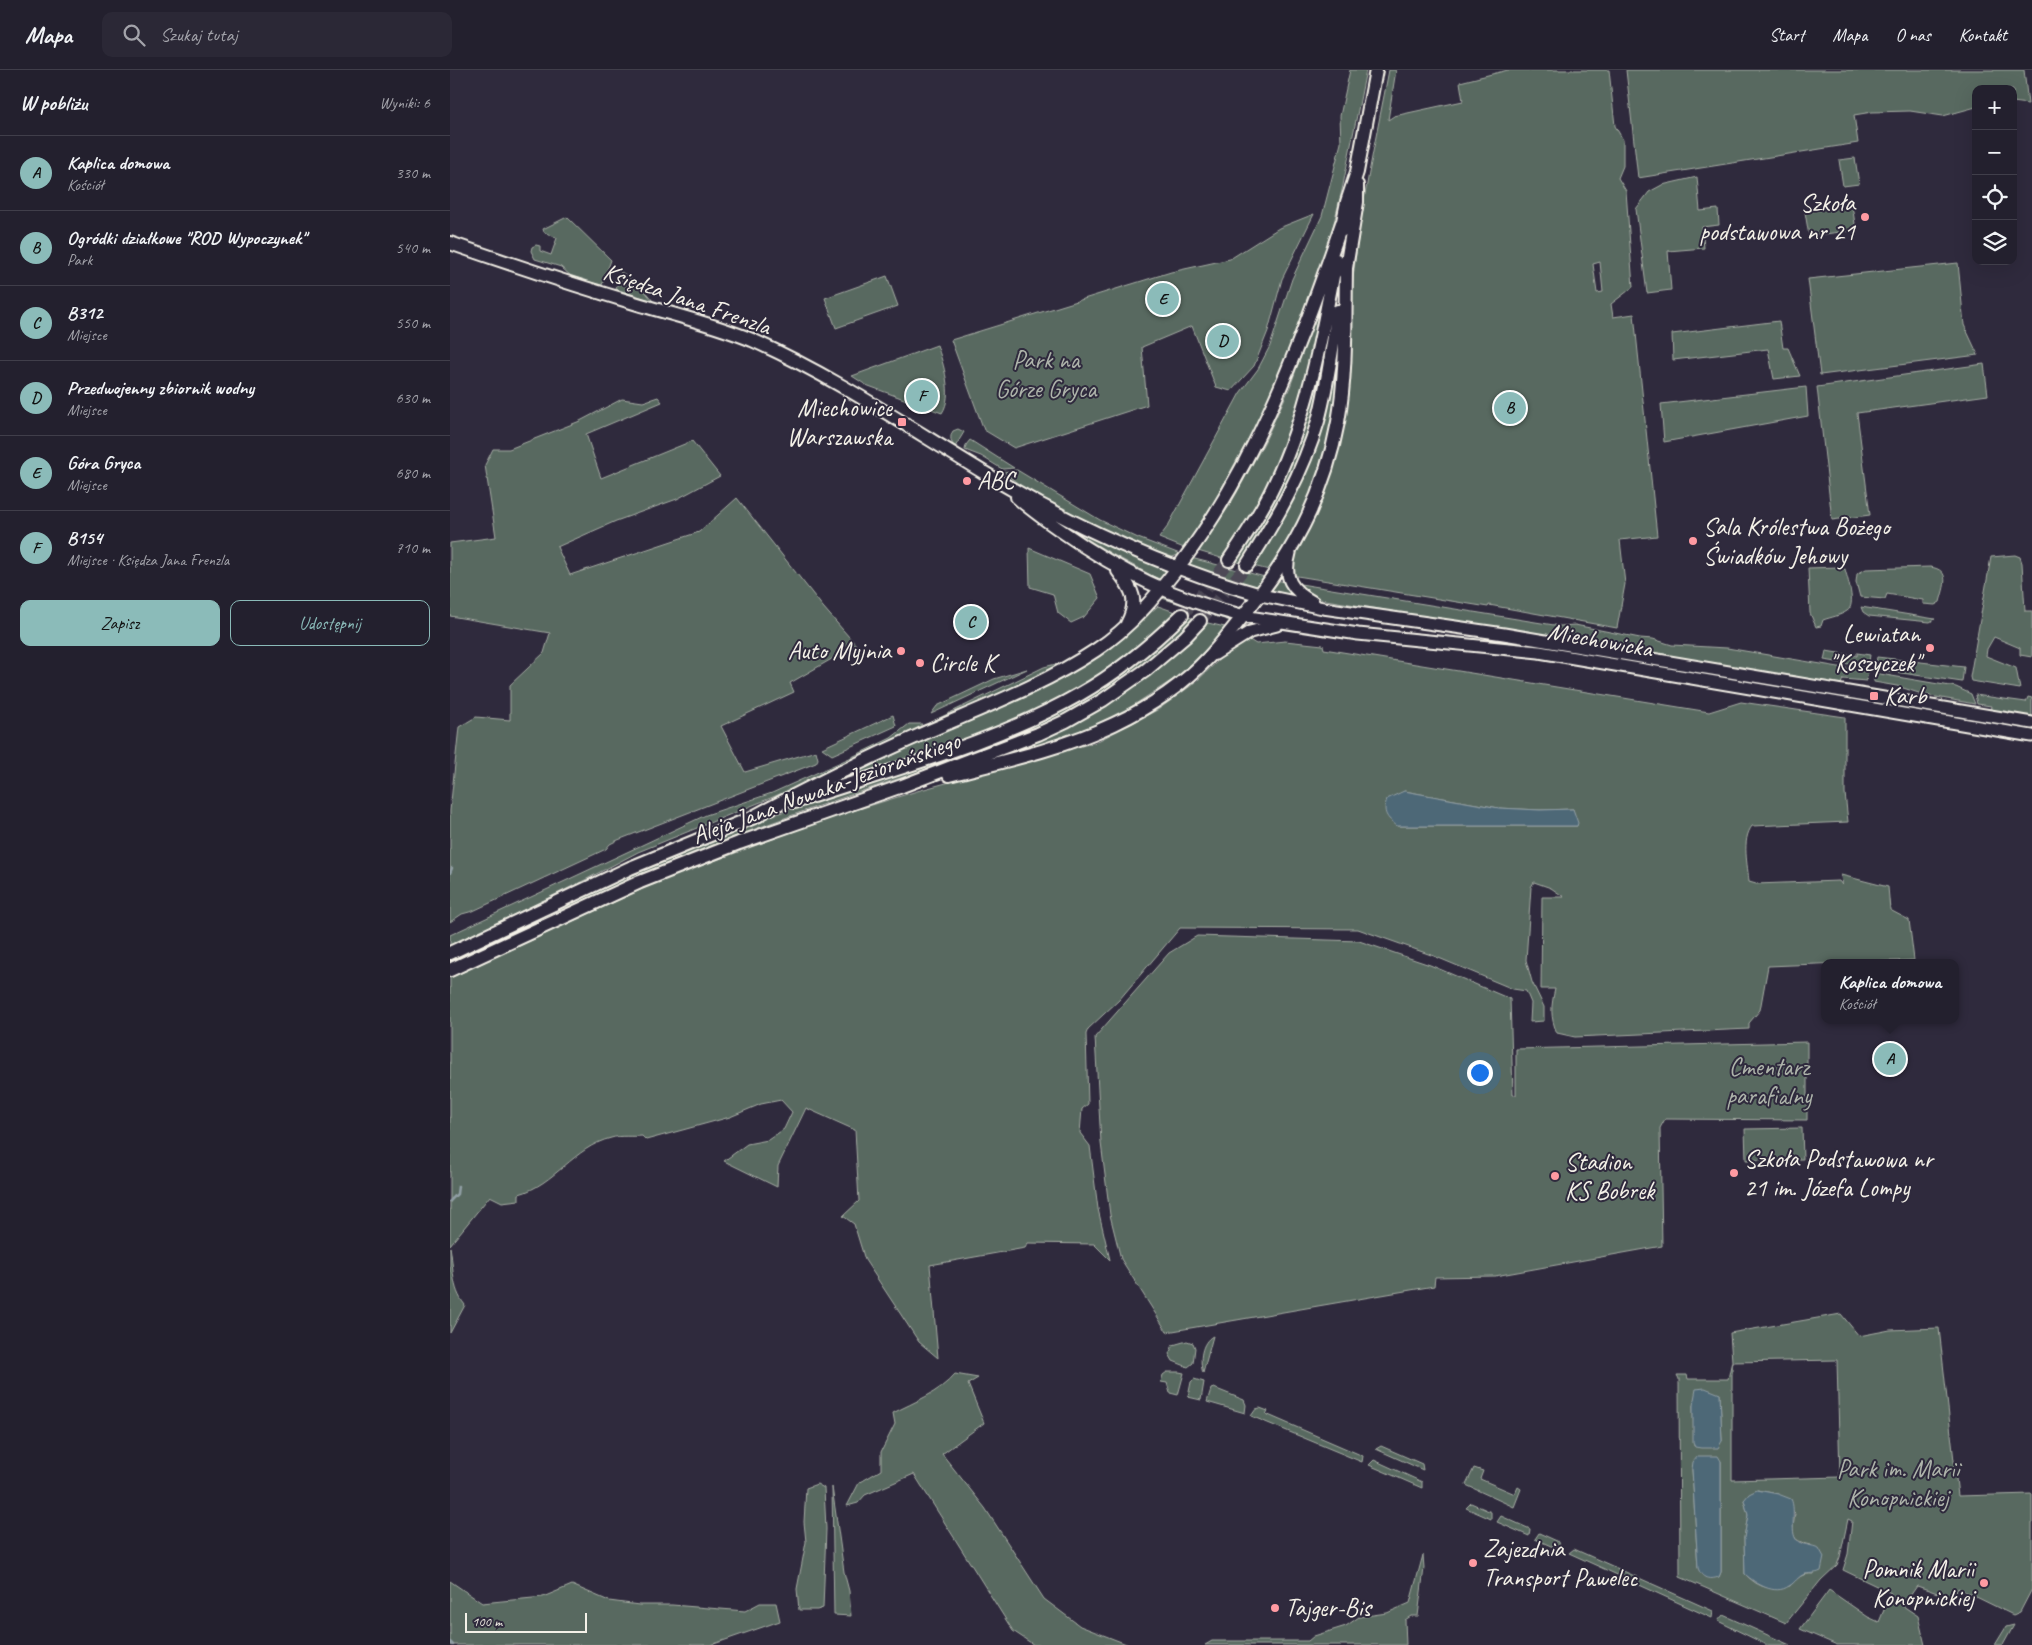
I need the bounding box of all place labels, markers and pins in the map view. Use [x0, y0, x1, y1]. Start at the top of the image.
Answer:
place label: Szkoła podstawowa nr 21 [1700, 187, 1857, 248]
marker: Szkoła podstawowa nr 21 [1859, 211, 1871, 223]
pin: E [1147, 280, 1179, 318]
pin: D [1207, 322, 1239, 360]
pin: F [906, 377, 938, 415]
pin: B [1494, 389, 1526, 427]
place label: Miechowice Warszawska [787, 392, 895, 453]
marker: Miechowice Warszawska [896, 416, 908, 428]
place label: ABC [977, 465, 1017, 497]
marker: ABC [961, 475, 973, 487]
place label: Sala Królestwa Bożego Świadków Jehowy [1703, 511, 1893, 572]
marker: Sala Królestwa Bożego Świadków Jehowy [1687, 535, 1699, 547]
pin: C [955, 603, 987, 641]
place label: Lewiatan "Koszyczek" [1829, 618, 1925, 679]
place label: Auto Myjnia [788, 635, 893, 667]
marker: Lewiatan "Koszyczek" [1924, 642, 1936, 654]
marker: Auto Myjnia [895, 645, 907, 657]
place label: Circle K [930, 647, 1000, 679]
marker: Circle K [914, 657, 926, 669]
place label: Karb [1884, 680, 1928, 712]
marker: Karb [1868, 690, 1880, 702]
pin: A [1874, 1040, 1906, 1078]
place label: Szkoła Podstawowa nr 21 im. Józefa Lompy [1744, 1143, 1936, 1204]
place label: Stadion KS Bobrek [1565, 1146, 1656, 1207]
marker: Szkoła Podstawowa nr 21 im. Józefa Lompy [1728, 1167, 1740, 1179]
marker: Stadion KS Bobrek [1549, 1170, 1561, 1182]
place label: Zajezdnia Transport Pawelec [1483, 1533, 1638, 1594]
place label: Pomnik Marii Konopnickiej [1862, 1553, 1977, 1614]
marker: Zajezdnia Transport Pawelec [1467, 1557, 1479, 1569]
marker: Pomnik Marii Konopnickiej [1978, 1577, 1990, 1589]
place label: Tajger-Bis [1285, 1592, 1373, 1624]
marker: Tajger-Bis [1269, 1602, 1281, 1614]

